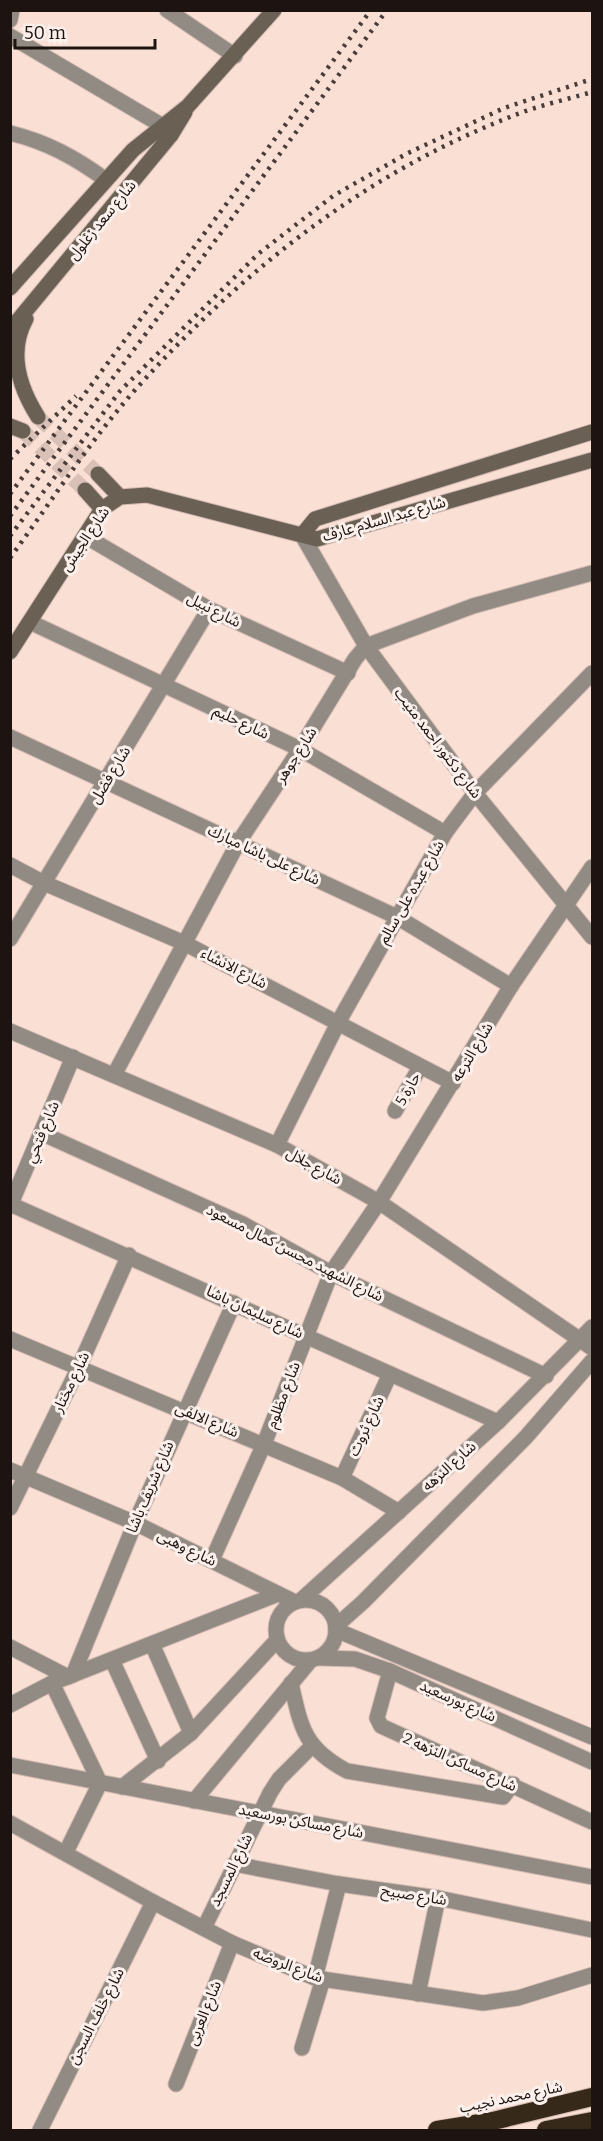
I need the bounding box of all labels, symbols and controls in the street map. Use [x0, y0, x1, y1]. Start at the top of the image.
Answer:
scale bar [15, 12, 154, 50]
text: 50 m [24, 22, 66, 44]
street label: شارع سعد زغلول [64, 176, 142, 265]
street label: شارع عبد السلام عارف [320, 493, 449, 548]
street label: شارع الجيش [57, 503, 116, 576]
street label: شارع نبيل [183, 589, 244, 634]
street label: شارع دكتور احمد منيب [388, 684, 486, 804]
street label: شارع حليم [209, 701, 272, 746]
street label: شارع جوهر [271, 724, 323, 789]
street label: شارع فضل [86, 743, 137, 809]
street label: شارع على باشا مبارك [204, 821, 323, 892]
street label: شارع عبده على سالم [374, 837, 451, 948]
street label: شارع الانشاء [197, 944, 270, 995]
street label: شارع الترعه [447, 1019, 499, 1086]
street label: حارة 5 [392, 1069, 424, 1109]
street label: شارع فتحي [21, 1098, 66, 1167]
street label: شارع جلال [282, 1143, 345, 1191]
street label: شارع الشهيد محسن كمال مسعود [202, 1200, 387, 1308]
street label: شارع سليمان باشا [202, 1282, 307, 1345]
street label: شارع مختار [48, 1349, 96, 1417]
street label: شارع مظلوم [262, 1359, 307, 1432]
street label: شارع ثروت [344, 1393, 391, 1460]
street label: شارع الالفى [172, 1399, 242, 1444]
street label: شارع النزهه [418, 1437, 482, 1497]
street label: شارع شريف باشا [123, 1438, 180, 1537]
street label: شارع وهبى [153, 1526, 220, 1573]
street label: شارع بورسعيد [416, 1676, 499, 1729]
street label: شارع مساكن النزهه 2 [399, 1729, 520, 1798]
street label: شارع مساكن بورسعيد [237, 1800, 365, 1845]
street label: شارع المسجد [206, 1830, 259, 1911]
street label: شارع صبيح [379, 1881, 448, 1912]
street label: شارع الروضه [250, 1943, 326, 1989]
street label: شارع خلف السجن [64, 1965, 131, 2069]
street label: شارع العربى [183, 1978, 228, 2049]
street label: شارع محمد نجيب [458, 2077, 565, 2120]

